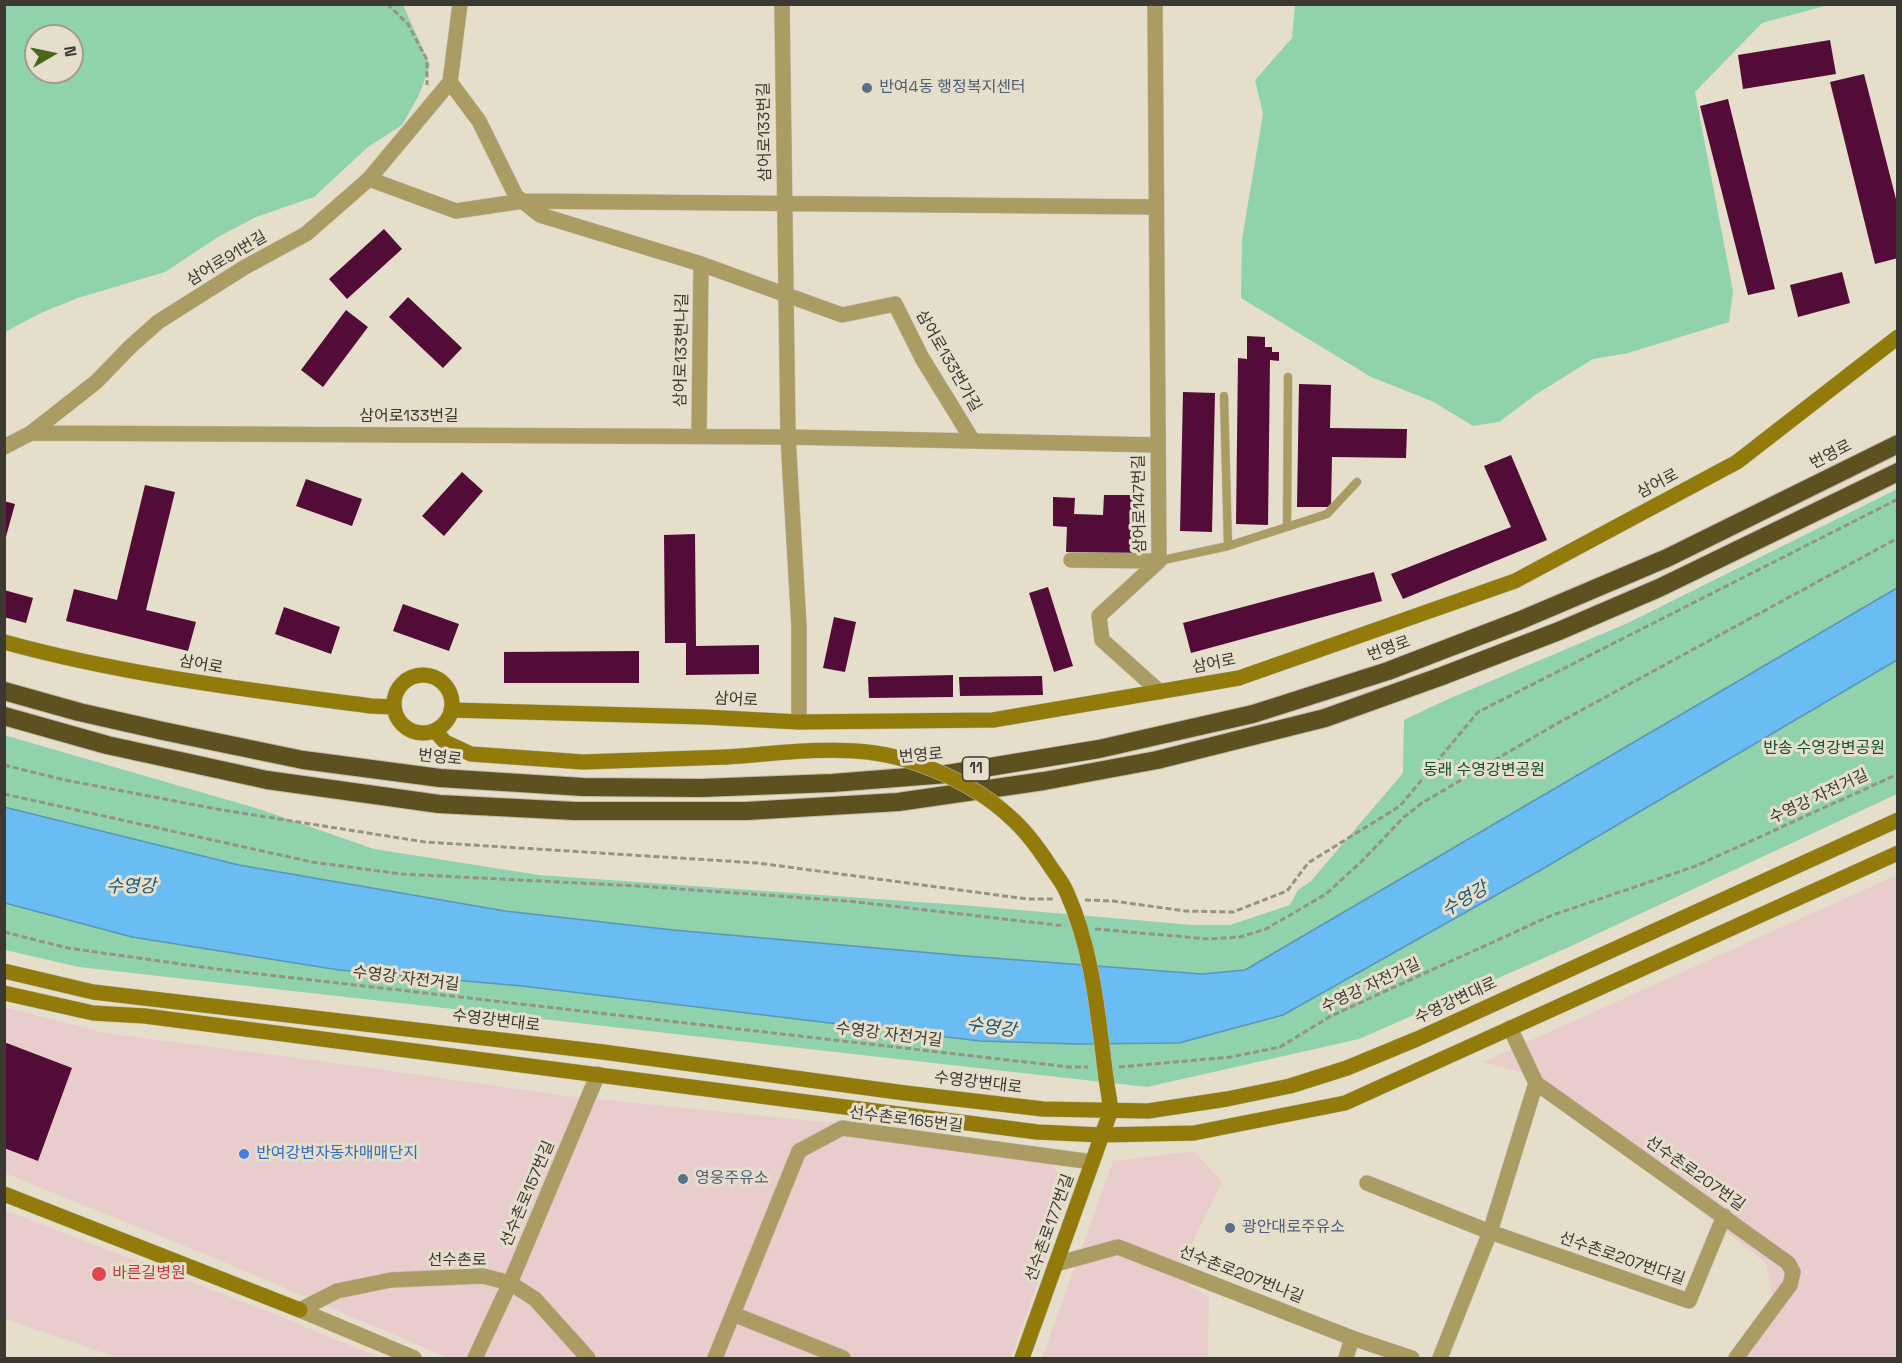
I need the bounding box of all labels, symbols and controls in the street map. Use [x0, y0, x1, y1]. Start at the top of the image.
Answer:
north arrow [24, 24, 84, 84]
text: N [59, 44, 82, 58]
place label: 반여4동 행정복지센터 [879, 78, 1026, 98]
marker: 반여4동 행정복지센터 [860, 81, 874, 95]
street label: 삼어로133번길 [755, 82, 775, 182]
street label: 삼어로91번길 [183, 228, 271, 290]
street label: 삼어로133번나길 [671, 293, 693, 407]
street label: 삼어로133번가길 [911, 307, 985, 415]
street label: 삼어로133번길 [359, 407, 459, 427]
street label: 번영로 [1807, 436, 1855, 474]
street label: 삼어로147번길 [1130, 454, 1150, 554]
street label: 삼어로 [1634, 465, 1682, 503]
street label: 번영로 [1365, 632, 1413, 666]
street label: 삼어로 [1190, 650, 1238, 678]
street label: 삼어로 [178, 652, 224, 678]
street label: 삼어로 [713, 689, 759, 711]
park label: 반송 수영강변공원 [1763, 739, 1885, 759]
street label: 번영로 [898, 745, 944, 767]
street label: 번영로 [417, 746, 463, 770]
road number: 11 [962, 757, 990, 781]
park label: 동래 수영강변공원 [1423, 761, 1545, 781]
street label: 수영강 자전거길 [1766, 766, 1872, 828]
water label: 수영강 [106, 876, 156, 898]
water label: 수영강 [1438, 878, 1492, 922]
street label: 수영강 자전거길 [1318, 955, 1424, 1017]
street label: 수영강 자전거길 [352, 963, 460, 995]
street label: 수영강변대로 [1412, 974, 1500, 1028]
street label: 수영강변대로 [451, 1006, 541, 1036]
water label: 수영강 [965, 1013, 1017, 1043]
street label: 수영강 자전거길 [835, 1019, 943, 1051]
street label: 수영강변대로 [933, 1068, 1023, 1098]
street label: 선수촌로165번길 [848, 1104, 964, 1136]
street label: 선수촌로207번길 [1642, 1133, 1748, 1215]
street label: 선수촌로157번길 [497, 1138, 559, 1250]
place label: 반여강변자동차매매단지 [256, 1144, 418, 1164]
marker: 반여강변자동차매매단지 [237, 1147, 251, 1161]
place label: 영웅주유소 [695, 1169, 769, 1189]
marker: 영웅주유소 [676, 1172, 690, 1186]
street label: 선수촌로177번길 [1022, 1172, 1078, 1284]
place label: 광안대로주유소 [1242, 1218, 1345, 1238]
marker: 광안대로주유소 [1223, 1221, 1237, 1235]
street label: 선수촌로207번다길 [1557, 1228, 1687, 1290]
street label: 선수촌로207번나길 [1176, 1242, 1306, 1308]
street label: 선수촌로 [428, 1251, 486, 1271]
place label: 바른길병원 [112, 1264, 186, 1284]
marker: 바른길병원 [90, 1265, 108, 1283]

